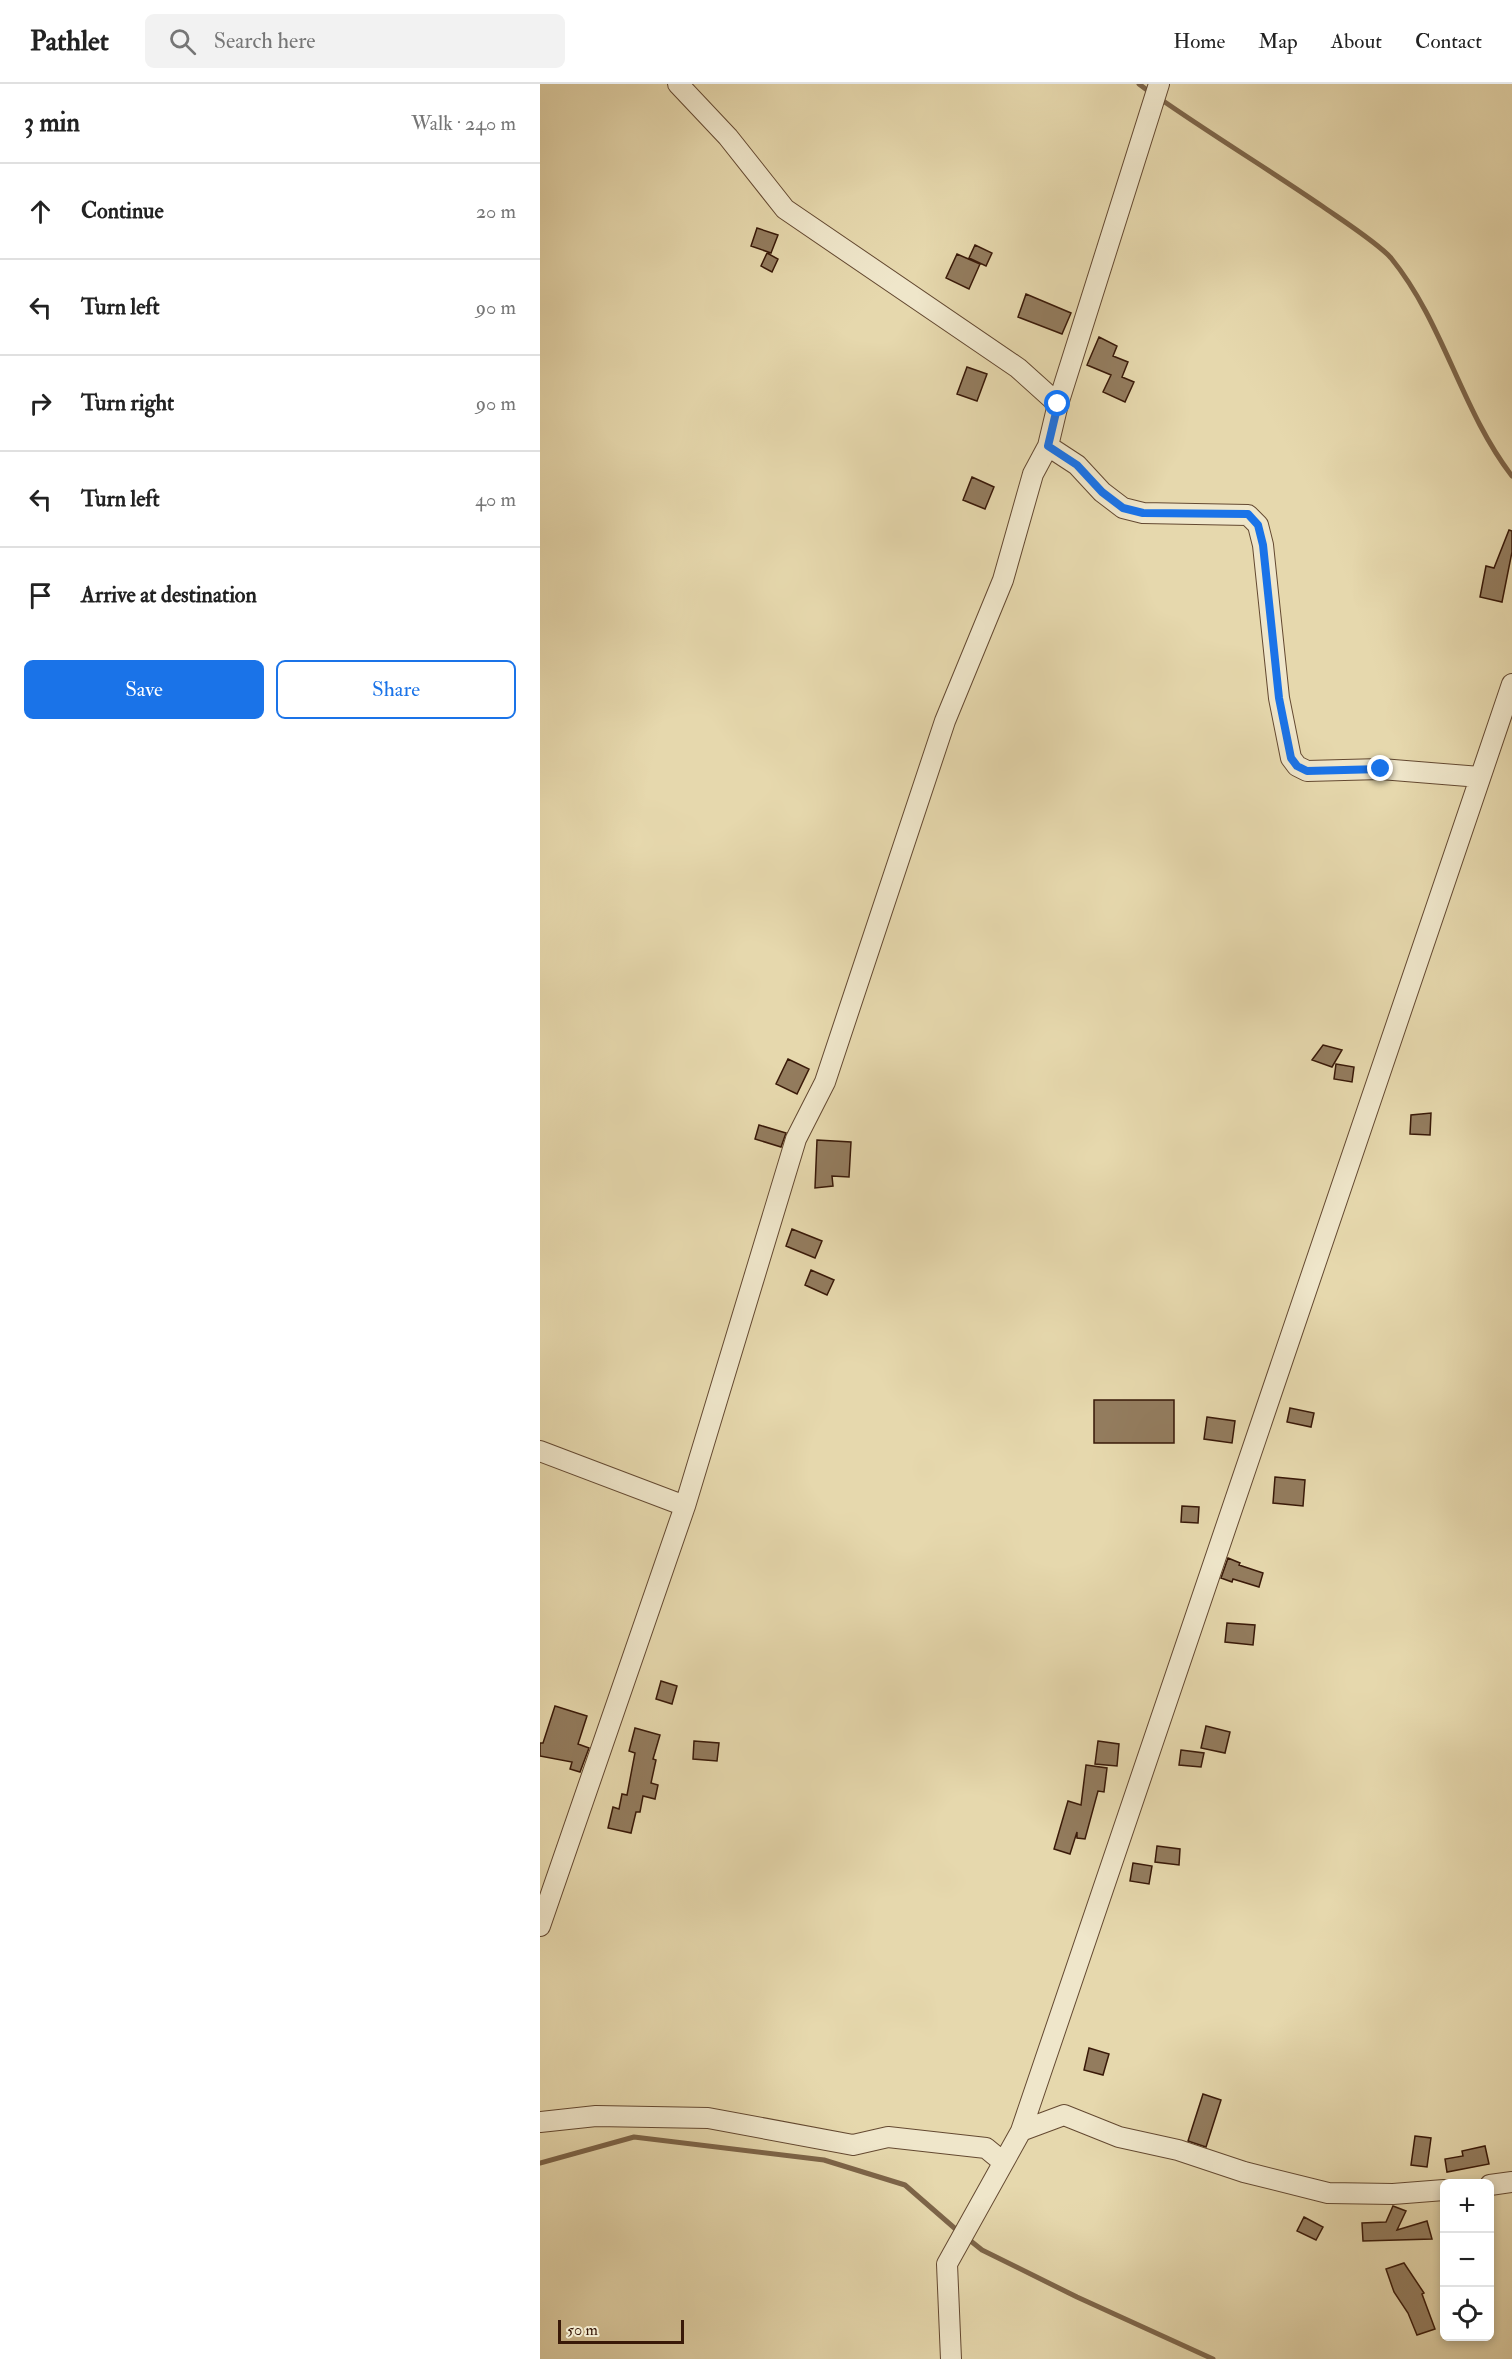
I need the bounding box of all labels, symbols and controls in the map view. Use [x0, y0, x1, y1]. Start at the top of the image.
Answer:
search box [145, 14, 565, 68]
text: Pathlet [30, 24, 109, 59]
icon: search [166, 25, 199, 58]
text: Search here [214, 27, 316, 55]
text: Home [1173, 28, 1225, 55]
text: Map [1258, 28, 1298, 55]
text: About [1331, 28, 1382, 55]
text: Contact [1415, 28, 1482, 55]
text: 3 min [24, 107, 80, 139]
text: Walk · 240 m [411, 111, 516, 136]
icon: ahead [24, 195, 57, 228]
text: Continue [81, 197, 164, 225]
text: 20 m [476, 199, 516, 224]
icon: left [24, 291, 57, 324]
text: Turn left [81, 293, 160, 321]
text: 90 m [476, 295, 516, 320]
icon: right [24, 387, 57, 420]
text: Turn right [81, 389, 174, 417]
route start [1044, 390, 1070, 416]
text: 90 m [476, 391, 516, 416]
icon: left [24, 483, 57, 516]
text: Turn left [81, 485, 160, 513]
text: 40 m [475, 487, 516, 512]
icon: arrive [24, 579, 57, 612]
text: Arrive at destination [81, 581, 257, 609]
button: Save [24, 660, 264, 719]
button: Share [276, 660, 516, 719]
route end [1367, 755, 1393, 781]
map controls [1440, 2179, 1494, 2341]
button: + [1440, 2179, 1494, 2233]
button: − [1440, 2233, 1494, 2287]
button: locate [1440, 2287, 1494, 2341]
scale bar [558, 2317, 684, 2344]
text: 50 m [567, 2320, 598, 2340]

